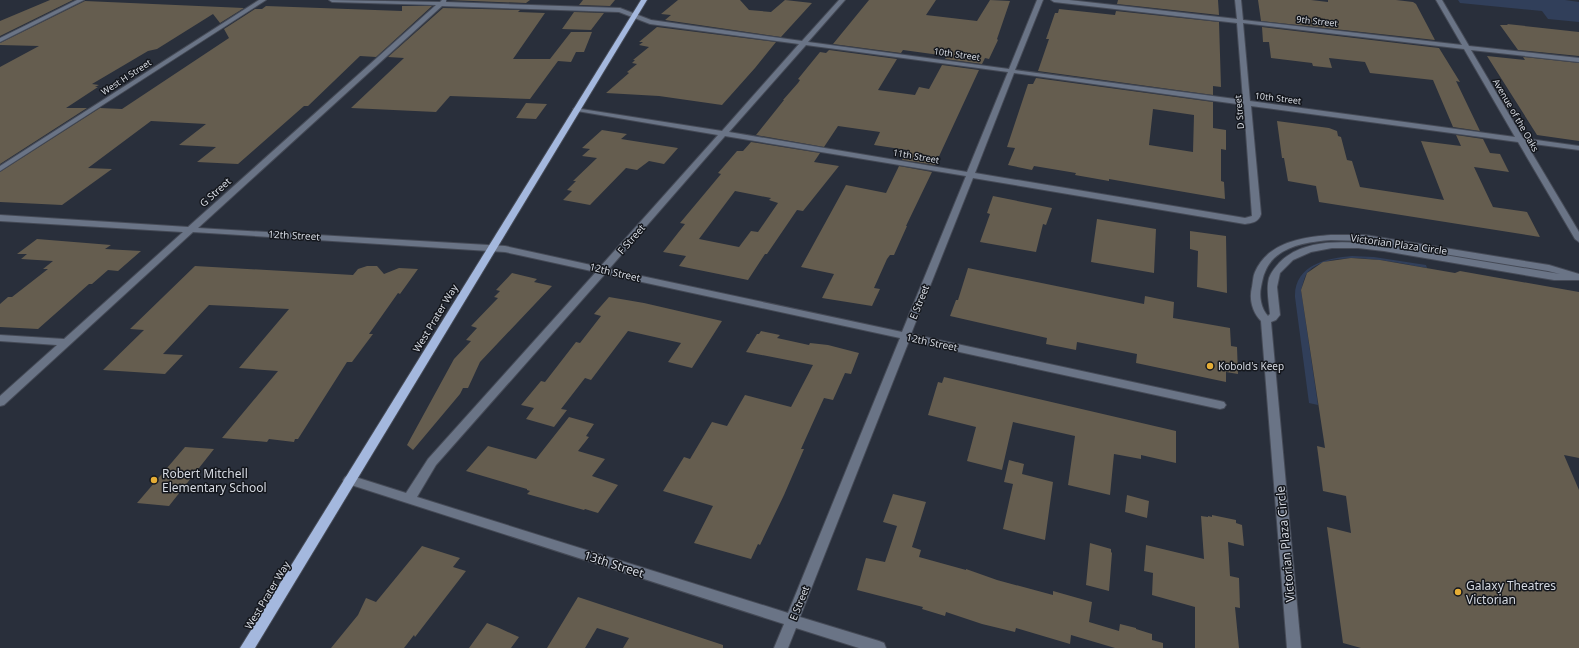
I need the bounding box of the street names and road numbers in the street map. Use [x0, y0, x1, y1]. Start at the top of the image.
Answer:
street label: 9th Street [1296, 12, 1339, 30]
street label: 10th Street [933, 44, 982, 64]
street label: West H Street [98, 56, 154, 98]
street label: Avenue of the Oaks [1490, 76, 1542, 154]
street label: 10th Street [1254, 89, 1303, 107]
street label: D Street [1231, 94, 1247, 130]
street label: 11th Street [892, 146, 941, 167]
street label: G Street [196, 174, 234, 210]
street label: F Street [614, 221, 648, 257]
street label: 12th Street [268, 227, 321, 243]
street label: Victorian Plaza Circle [1350, 230, 1448, 258]
street label: 12th Street [588, 259, 642, 285]
street label: West Prater Way [409, 281, 461, 355]
street label: E Street [906, 282, 932, 321]
street label: 12th Street [905, 330, 959, 354]
street label: Victorian Plaza Circle [1271, 485, 1299, 603]
street label: 13th Street [582, 546, 647, 582]
street label: West Prater Way [241, 558, 293, 632]
street label: E Street [786, 583, 812, 622]

